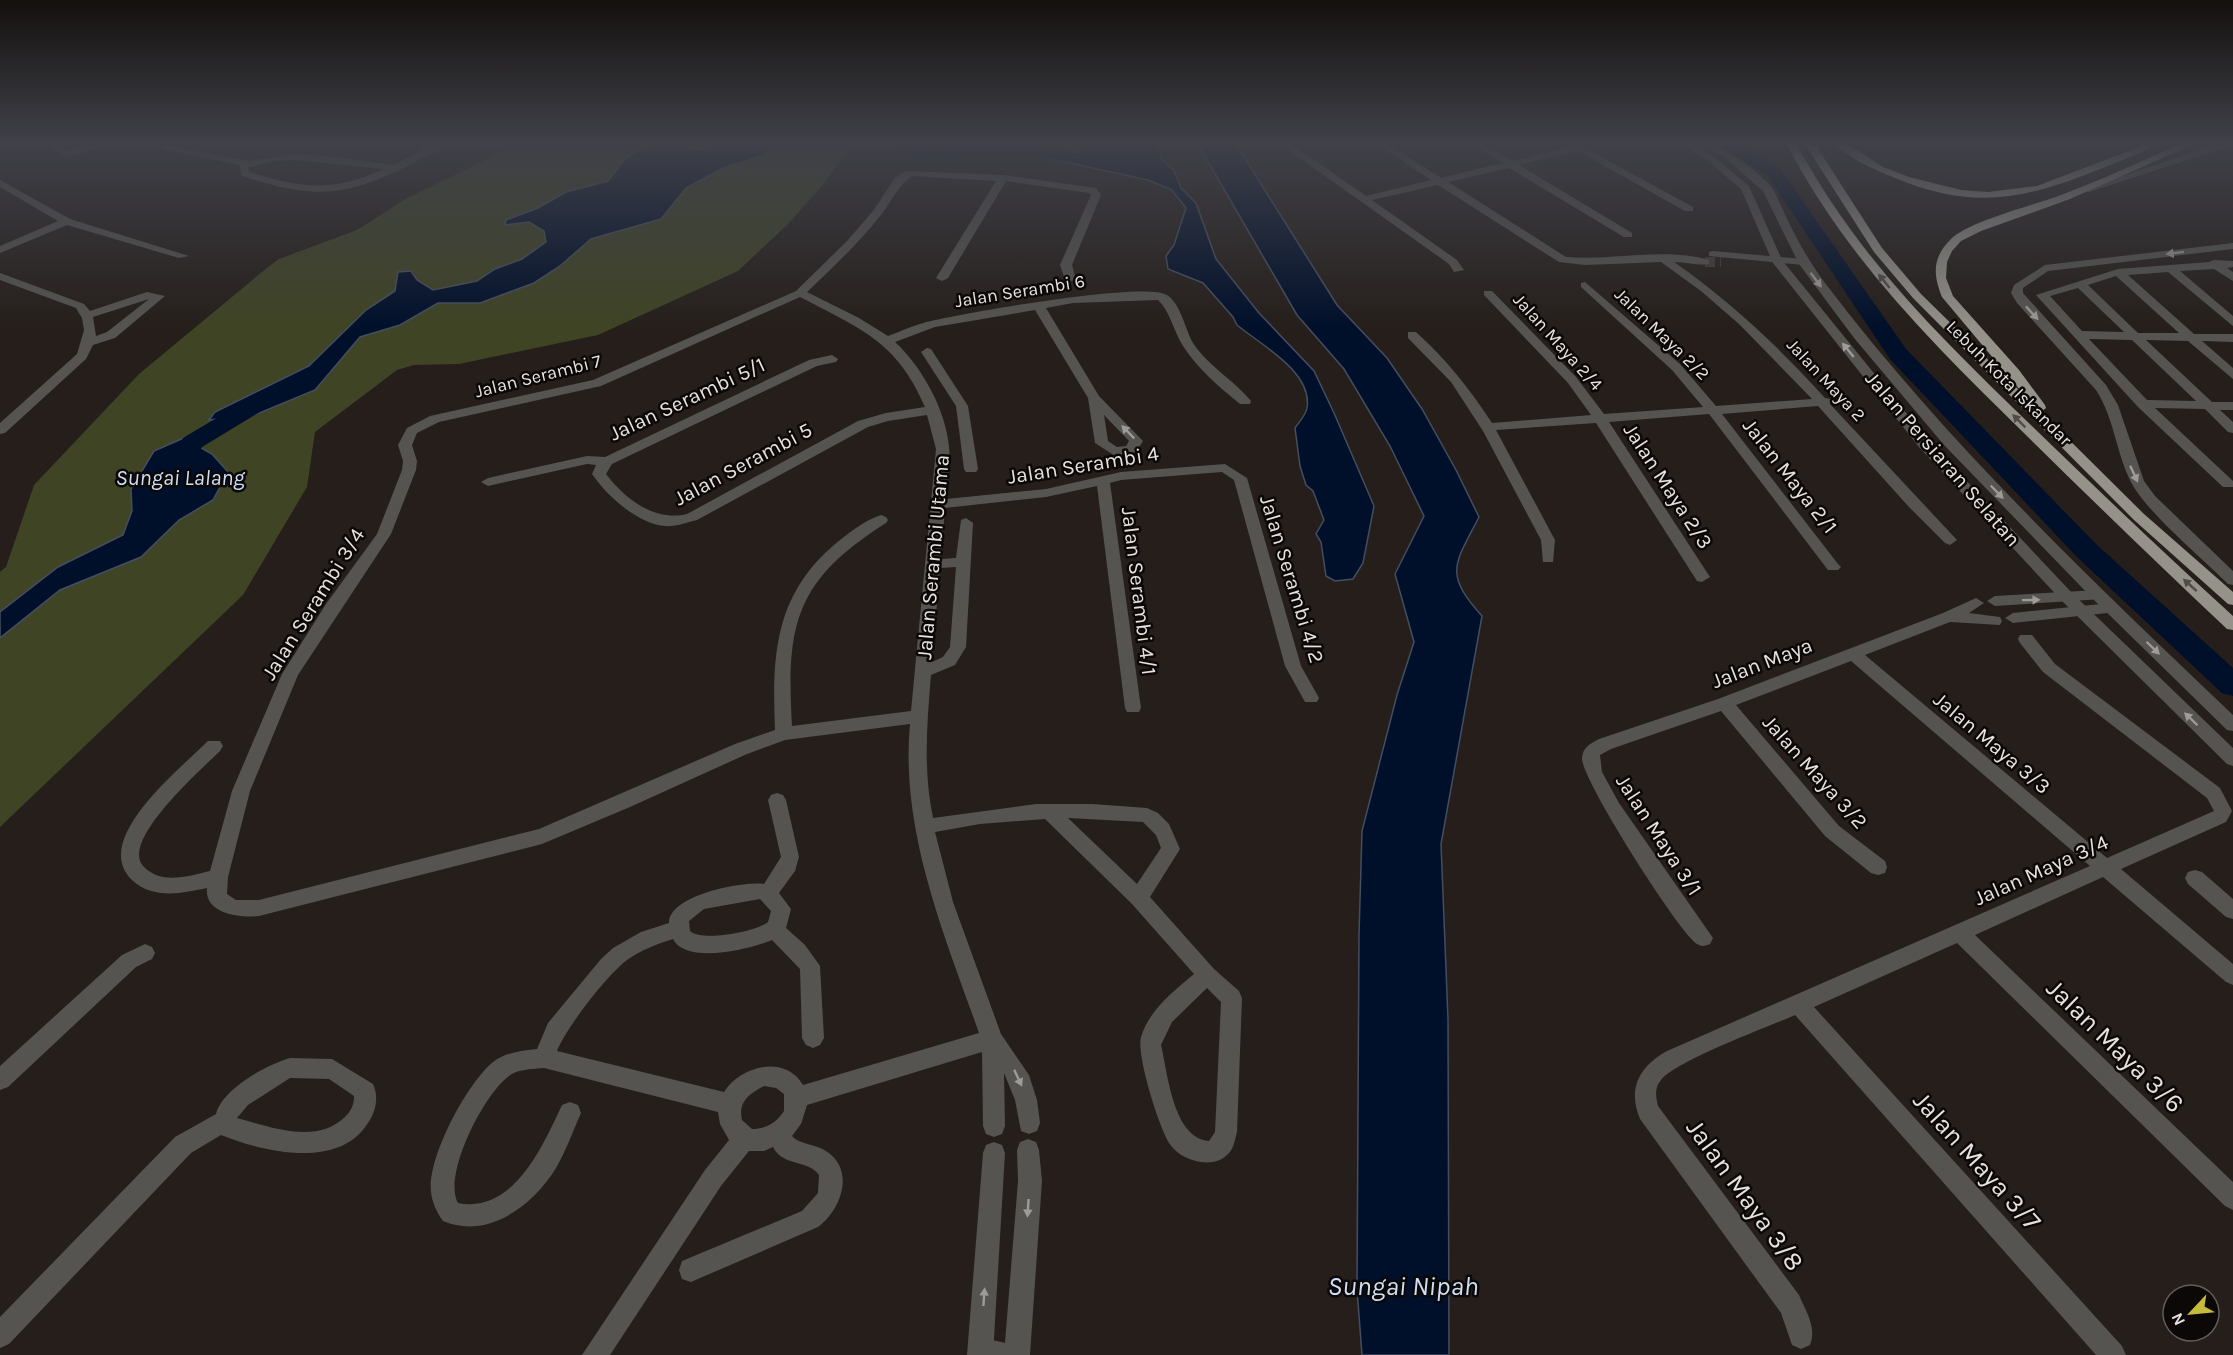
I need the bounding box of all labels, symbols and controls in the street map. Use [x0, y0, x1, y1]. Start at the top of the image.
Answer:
one-way arrow [2165, 248, 2184, 257]
street label: Jalan Serambi 6 [953, 270, 1087, 312]
one-way arrow [1810, 272, 1823, 288]
one-way arrow [1877, 273, 1890, 289]
street label: Jalan Maya 2/2 [1610, 283, 1714, 385]
street label: Jalan Maya 2/4 [1509, 289, 1607, 395]
one-way arrow [2024, 306, 2038, 320]
street label: Lebuh Kota Iskandar [1942, 316, 2077, 451]
street label: Jalan Maya 2 [1782, 334, 1870, 426]
one-way arrow [1842, 343, 1854, 358]
street label: Jalan Serambi 7 [473, 350, 604, 402]
street label: Jalan Serambi 5/1 [605, 352, 769, 446]
street label: Jalan Persiaran Selatan [1861, 367, 2025, 551]
street label: Jalan Maya 2/1 [1738, 414, 1842, 538]
one-way arrow [2012, 414, 2027, 428]
street label: Jalan Serambi 5 [670, 418, 816, 510]
street label: Jalan Maya 2/3 [1619, 419, 1717, 553]
one-way arrow [1121, 425, 1135, 439]
street label: Jalan Serambi 4 [1006, 441, 1161, 489]
street label: Jalan Serambi Utama [912, 454, 954, 660]
water label: Sungai Lalang [116, 465, 245, 491]
one-way arrow [2129, 465, 2139, 483]
one-way arrow [1990, 484, 2004, 498]
street label: Jalan Serambi 4/2 [1255, 492, 1329, 666]
street label: Jalan Serambi 4/1 [1117, 506, 1161, 676]
street label: Jalan Serambi 3/4 [257, 524, 369, 684]
one-way arrow [2183, 579, 2198, 592]
one-way arrow [2022, 595, 2041, 604]
street label: Jalan Maya [1708, 633, 1816, 693]
one-way arrow [2146, 641, 2161, 655]
street label: Jalan Maya 3/3 [1929, 687, 2055, 799]
street label: Jalan Maya 3/2 [1758, 710, 1872, 834]
one-way arrow [2184, 712, 2198, 726]
street label: Jalan Maya 3/1 [1611, 770, 1707, 900]
street label: Jalan Maya 3/4 [1970, 830, 2112, 910]
street label: Jalan Maya 3/6 [2040, 973, 2190, 1119]
one-way arrow [1012, 1069, 1022, 1087]
street label: Jalan Maya 3/7 [1907, 1085, 2047, 1237]
street label: Jalan Maya 3/8 [1680, 1113, 1810, 1277]
one-way arrow [1023, 1198, 1033, 1217]
water label: Sungai Nipah [1327, 1270, 1479, 1302]
north arrow [2161, 1283, 2221, 1343]
one-way arrow [979, 1287, 989, 1306]
text: N [2167, 1310, 2189, 1329]

